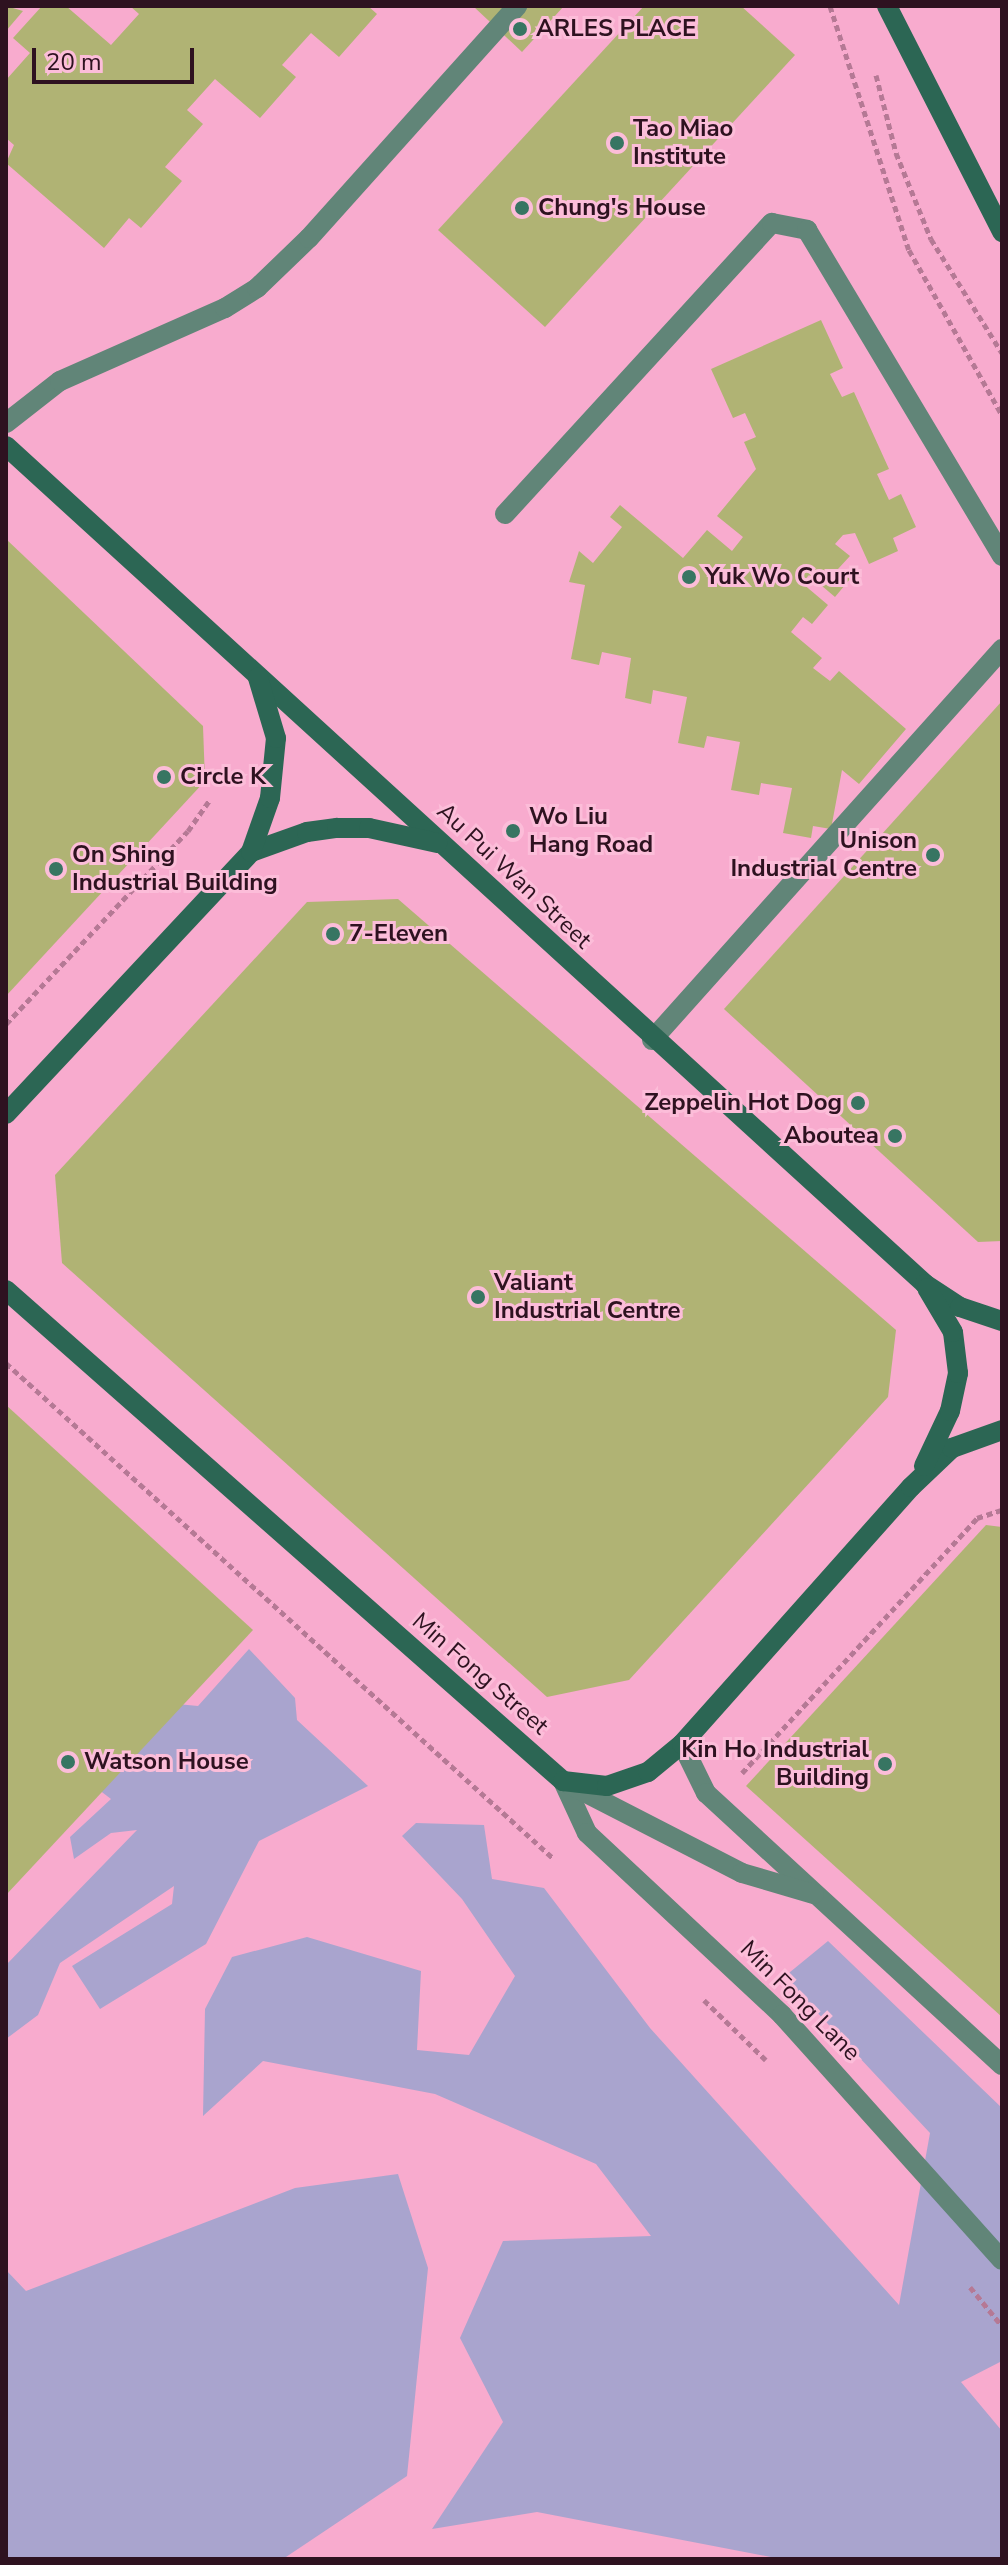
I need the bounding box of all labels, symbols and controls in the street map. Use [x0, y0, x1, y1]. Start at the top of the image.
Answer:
place label: ARLES PLACE [536, 15, 696, 43]
marker: ARLES PLACE [511, 20, 529, 38]
scale bar [36, 32, 198, 82]
text: 20 m [46, 46, 102, 78]
place label: Tao Miao Institute [633, 115, 733, 171]
marker: Tao Miao Institute [608, 134, 626, 152]
place label: Chung's House [538, 194, 706, 222]
marker: Chung's House [513, 199, 531, 217]
place label: Yuk Wo Court [705, 563, 859, 591]
marker: Yuk Wo Court [680, 568, 698, 586]
place label: Circle K [180, 763, 266, 791]
marker: Circle K [155, 768, 173, 786]
street label: Au Pui Wan Street [431, 797, 597, 955]
place label: Wo Liu Hang Road [529, 803, 653, 859]
marker: Wo Liu Hang Road [504, 822, 522, 840]
place label: Unison Industrial Centre [730, 827, 917, 883]
place label: On Shing Industrial Building [72, 841, 278, 897]
marker: Unison Industrial Centre [924, 846, 942, 864]
marker: On Shing Industrial Building [47, 860, 65, 878]
place label: 7-Eleven [349, 920, 448, 948]
marker: 7-Eleven [324, 925, 342, 943]
place label: Zeppelin Hot Dog [644, 1089, 842, 1117]
marker: Zeppelin Hot Dog [849, 1094, 867, 1112]
place label: Aboutea [784, 1122, 879, 1150]
marker: Aboutea [886, 1127, 904, 1145]
place label: Valiant Industrial Centre [494, 1269, 681, 1325]
marker: Valiant Industrial Centre [469, 1288, 487, 1306]
street label: Min Fong Street [406, 1607, 554, 1741]
place label: Kin Ho Industrial Building [681, 1736, 869, 1792]
place label: Watson House [84, 1748, 249, 1776]
marker: Watson House [59, 1753, 77, 1771]
marker: Kin Ho Industrial Building [876, 1755, 894, 1773]
street label: Min Fong Lane [734, 1935, 866, 2067]

